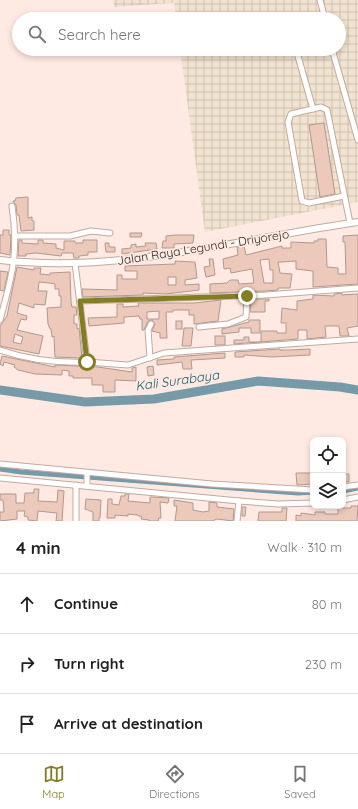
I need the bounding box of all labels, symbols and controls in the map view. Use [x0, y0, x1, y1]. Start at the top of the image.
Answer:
search box [12, 12, 346, 56]
icon: search [26, 23, 48, 45]
text: Search here [58, 25, 141, 44]
street label: Jalan Raya Legundi - Driyorejo [116, 226, 290, 268]
route end [238, 287, 256, 305]
route start [78, 353, 96, 371]
water label: Kali Surabaya [134, 366, 221, 394]
map controls [310, 437, 346, 509]
button: locate [310, 437, 346, 473]
button: layers [310, 473, 346, 509]
text: 4 min [16, 537, 61, 558]
text: Walk · 310 m [267, 539, 342, 555]
icon: ahead [16, 593, 38, 615]
text: Continue [54, 594, 118, 613]
text: 80 m [312, 596, 342, 612]
icon: right [16, 653, 38, 675]
text: Turn right [54, 654, 125, 673]
text: 230 m [305, 656, 342, 672]
icon: arrive [16, 713, 38, 735]
text: Arrive at destination [54, 714, 203, 733]
tab: Map [42, 763, 65, 801]
tab: Directions [149, 763, 200, 801]
tab: Saved [284, 763, 316, 801]

